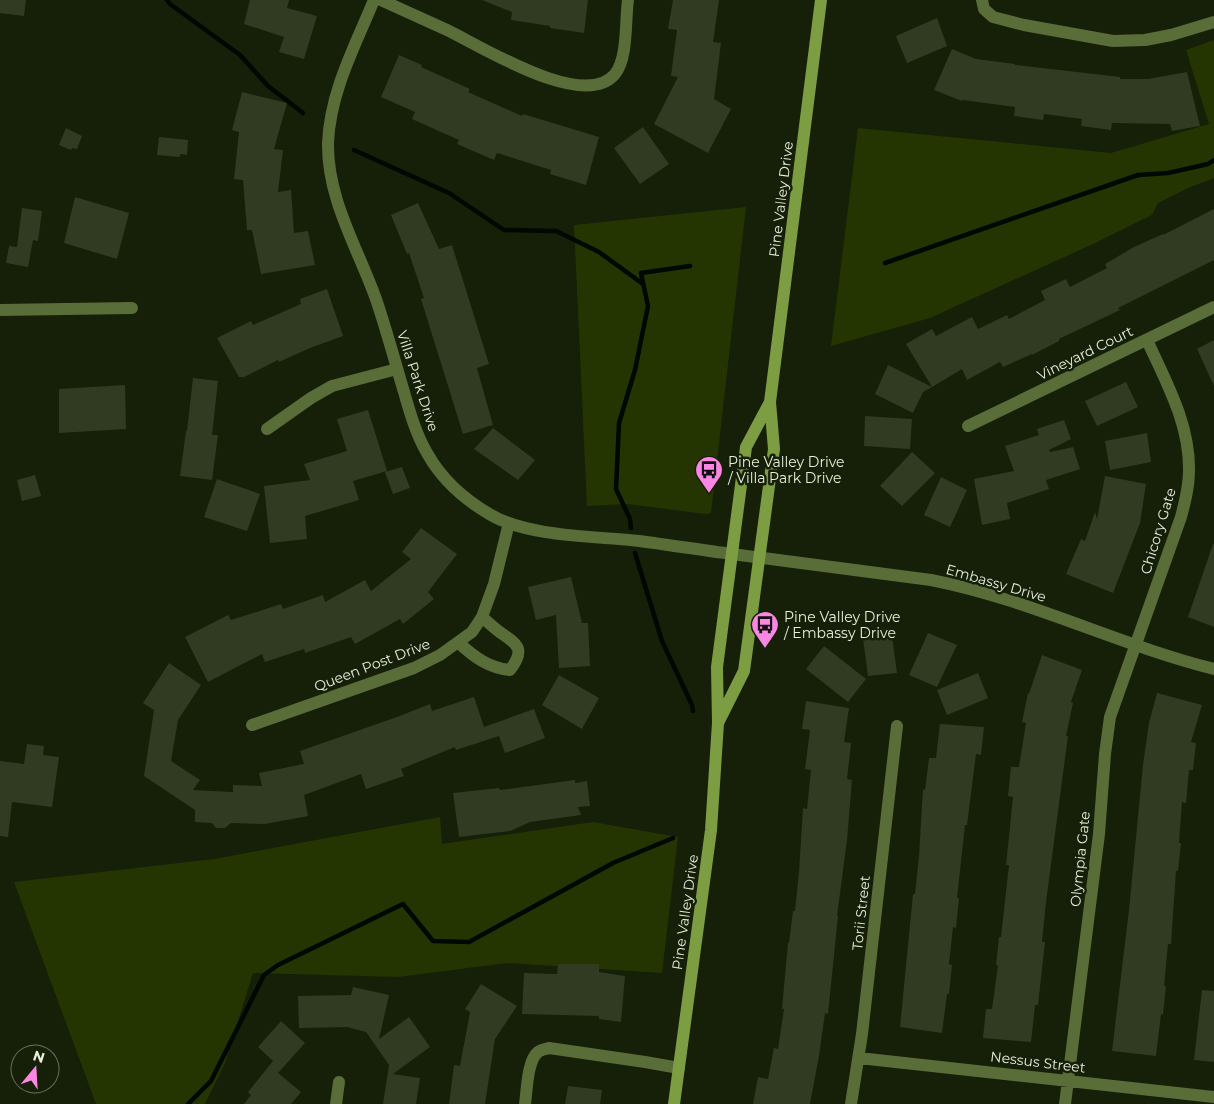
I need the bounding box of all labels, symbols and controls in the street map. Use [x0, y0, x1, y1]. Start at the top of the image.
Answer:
street label: Pine Valley Drive [765, 140, 797, 258]
street label: Vineyard Court [1034, 322, 1136, 384]
street label: Villa Park Drive [393, 328, 443, 434]
place label: Pine Valley Drive / Villa Park Drive [727, 453, 845, 487]
bus stop icon: Pine Valley Drive / Villa Park Drive [694, 455, 724, 494]
street label: Chicory Gate [1136, 486, 1180, 576]
street label: Embassy Drive [944, 560, 1048, 606]
place label: Pine Valley Drive / Embassy Drive [783, 608, 901, 642]
bus stop icon: Pine Valley Drive / Embassy Drive [750, 610, 780, 649]
street label: Queen Post Drive [311, 635, 433, 695]
street label: Olympia Gate [1066, 810, 1094, 908]
street label: Pine Valley Drive [668, 853, 702, 971]
street label: Torii Street [848, 874, 874, 951]
north arrow [10, 1044, 60, 1094]
text: N [31, 1046, 47, 1067]
street label: Nessus Street [989, 1047, 1087, 1077]

